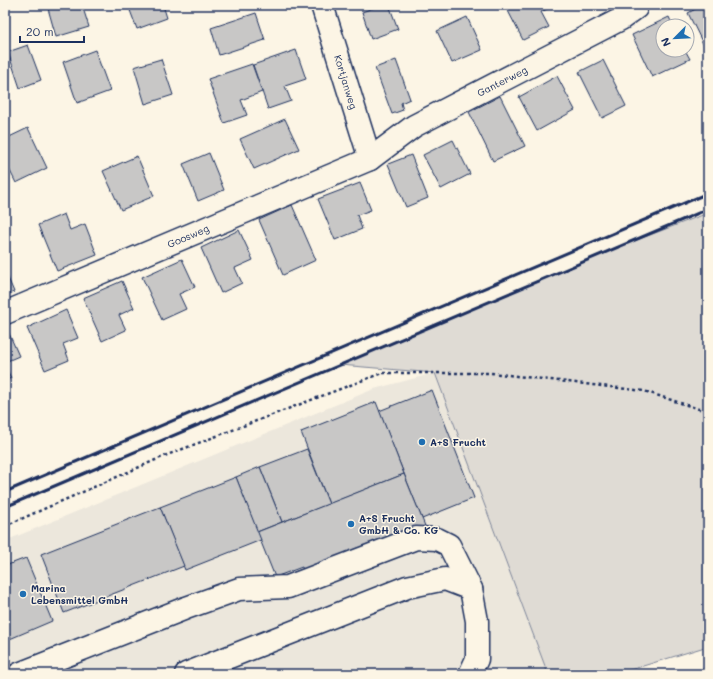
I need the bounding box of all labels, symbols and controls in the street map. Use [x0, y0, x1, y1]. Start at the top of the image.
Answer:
scale bar [20, 18, 84, 44]
north arrow [655, 18, 695, 58]
text: 20 m [26, 23, 54, 39]
text: N [657, 35, 674, 49]
street label: Kortjanweg [331, 53, 361, 111]
street label: Ganterweg [475, 62, 530, 100]
street label: Goosweg [165, 221, 211, 251]
place label: A+S Frucht [430, 435, 487, 449]
marker: A+S Frucht [417, 437, 427, 447]
place label: A+S Frucht GmbH & Co. KG [359, 511, 438, 537]
marker: A+S Frucht GmbH & Co. KG [346, 519, 356, 529]
place label: Marina Lebensmittel GmbH [31, 581, 128, 607]
marker: Marina Lebensmittel GmbH [18, 589, 28, 599]

